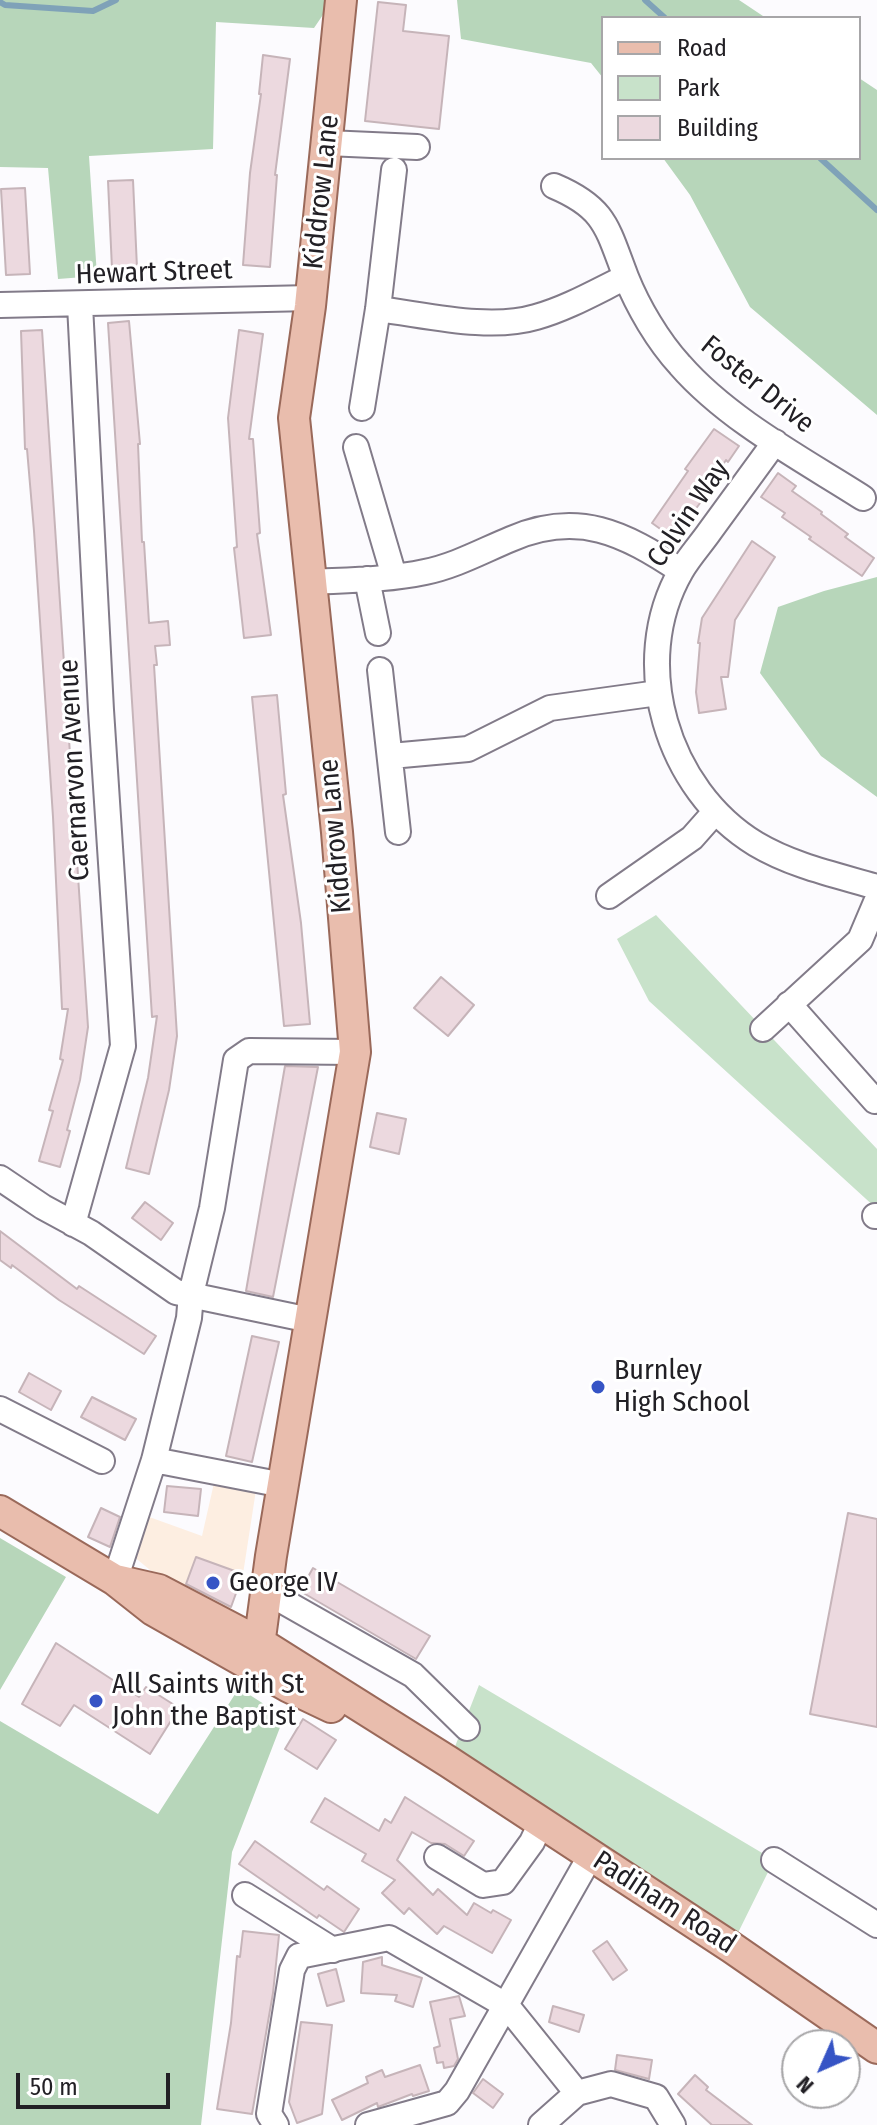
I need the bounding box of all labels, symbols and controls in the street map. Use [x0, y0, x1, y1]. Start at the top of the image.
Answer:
legend [601, 16, 861, 160]
text: Road [677, 34, 727, 62]
text: Park [677, 74, 720, 102]
street label: Kiddrow Lane [297, 113, 347, 271]
text: Building [677, 114, 758, 142]
street label: Hewart Street [75, 253, 233, 293]
street label: Foster Drive [694, 329, 820, 441]
street label: Colvin Way [641, 454, 737, 574]
street label: Caernarvon Avenue [52, 658, 98, 882]
street label: Kiddrow Lane [313, 757, 359, 915]
place label: Burnley High School [614, 1354, 750, 1420]
marker: Burnley High School [589, 1378, 607, 1396]
place label: George IV [229, 1566, 338, 1600]
marker: George IV [204, 1574, 222, 1592]
place label: All Saints with St John the Baptist [112, 1668, 304, 1734]
marker: All Saints with St John the Baptist [87, 1692, 105, 1710]
street label: Padiham Road [586, 1844, 742, 1962]
north arrow [781, 2029, 861, 2109]
scale bar [20, 2057, 174, 2107]
text: N [791, 2071, 819, 2099]
text: 50 m [30, 2073, 78, 2101]

